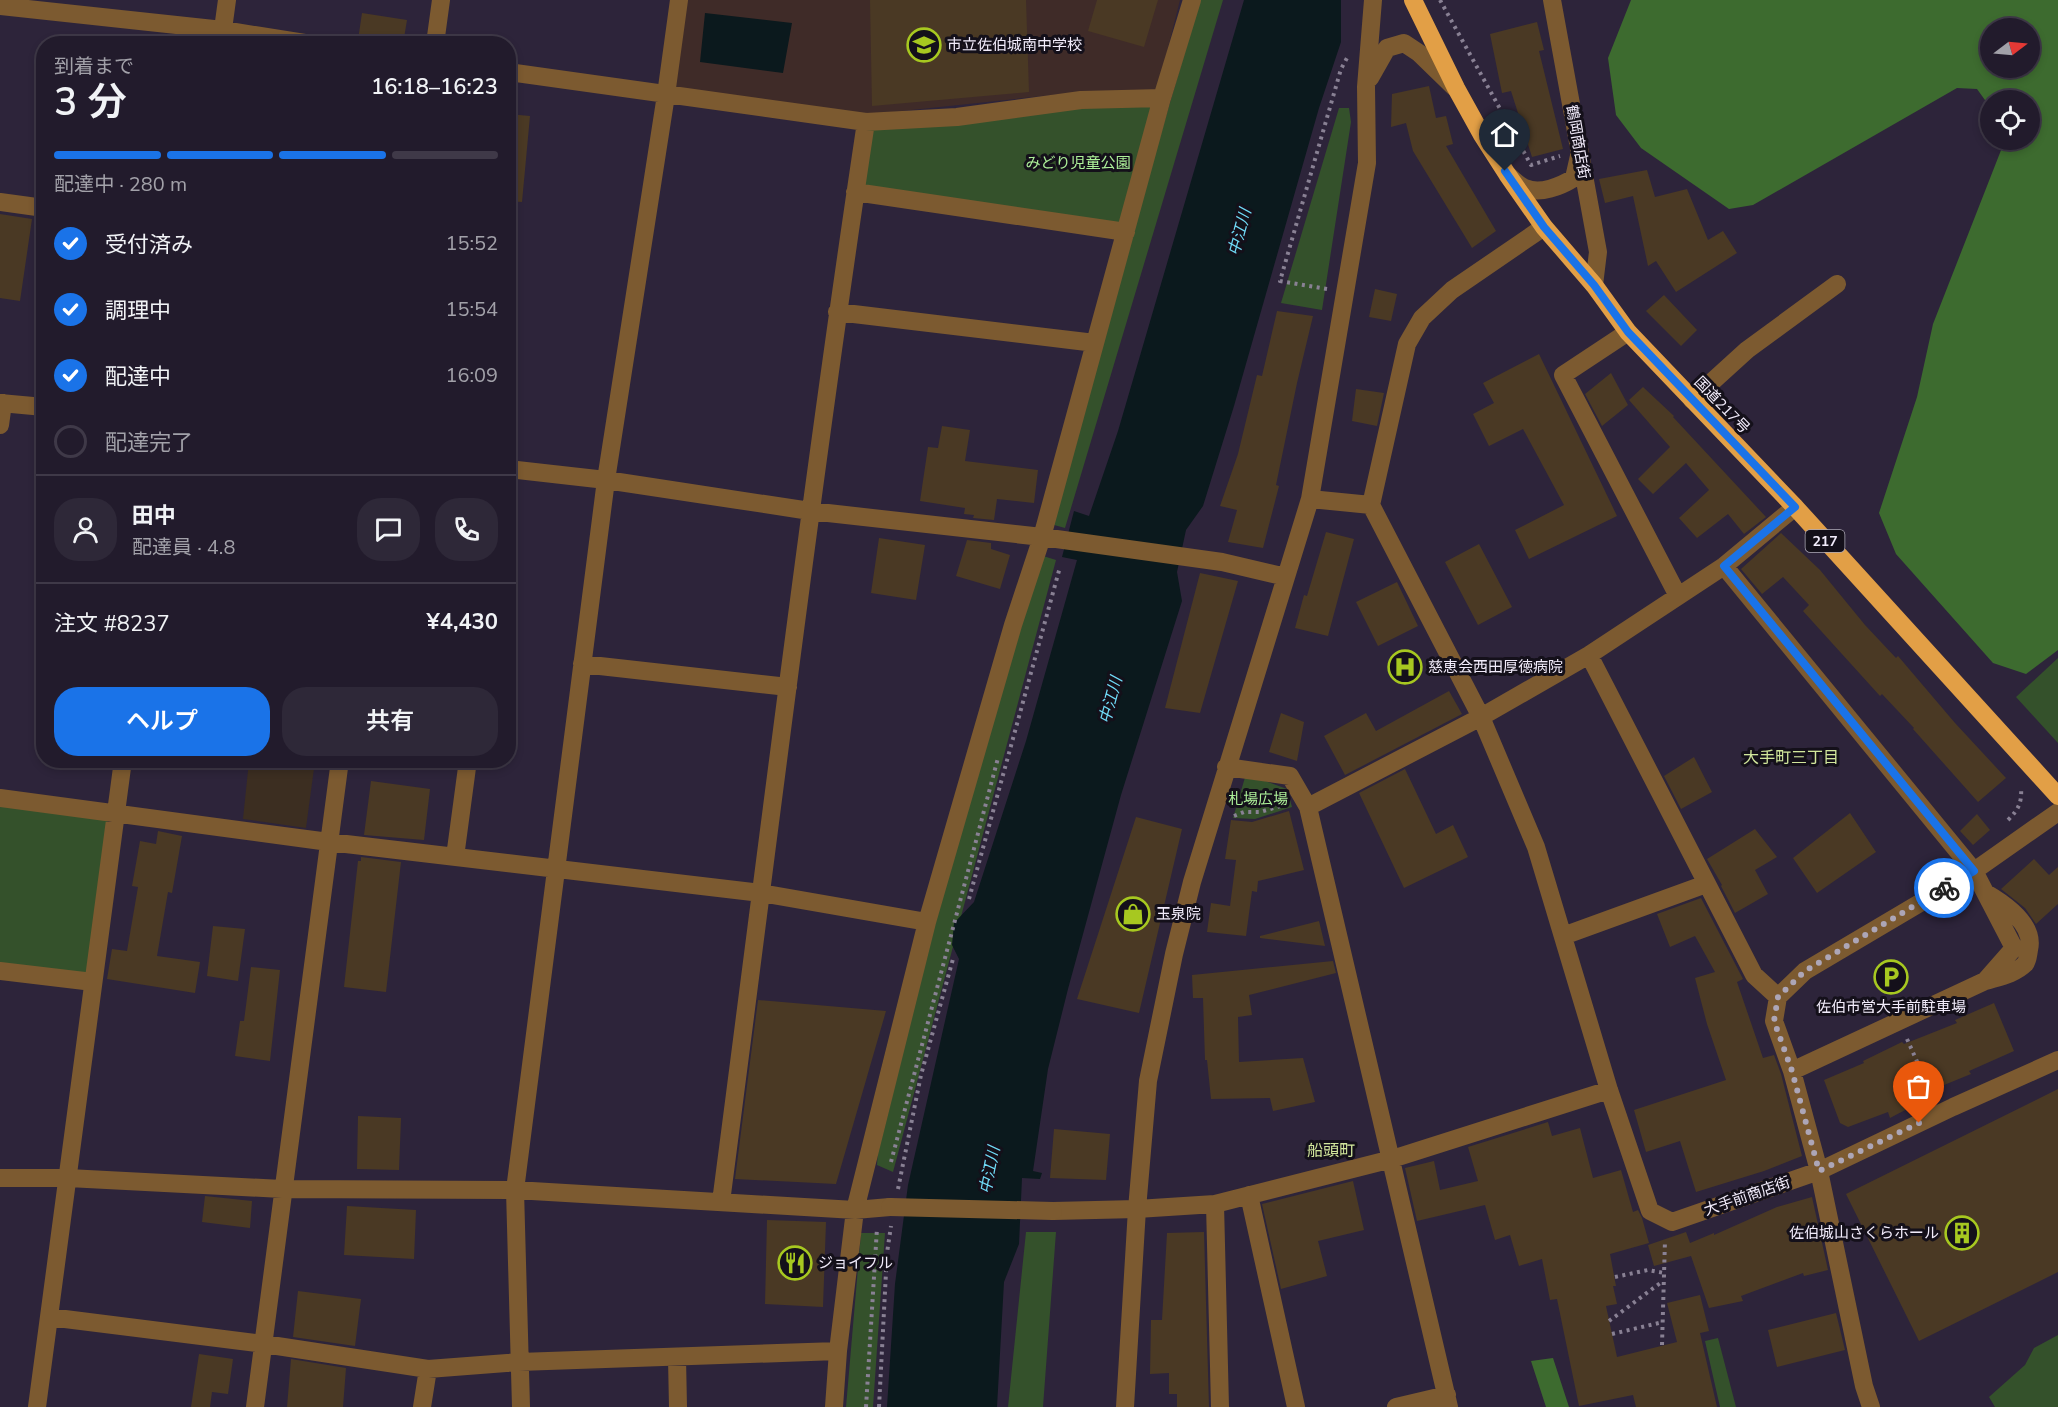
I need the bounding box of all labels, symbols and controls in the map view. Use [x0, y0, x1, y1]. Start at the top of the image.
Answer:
north arrow [1980, 18, 2040, 78]
map controls [1980, 18, 2040, 150]
school or university icon: 市立佐伯城南中学校 [906, 27, 942, 63]
place label: 市立佐伯城南中学校 [947, 35, 1082, 55]
text: 到着まで [54, 53, 134, 80]
text: 16:18–16:23 [371, 72, 498, 102]
text: 3 分 [54, 76, 127, 129]
button: locate [1980, 90, 2040, 150]
street label: 鶴岡商店街 [1562, 103, 1594, 181]
pin [1479, 109, 1530, 171]
icon: home [1488, 118, 1521, 151]
park label: みどり児童公園 [1025, 153, 1131, 173]
text: 配達中 · 280 m [54, 171, 187, 198]
water label: 中江川 [1223, 204, 1257, 258]
icon: check [54, 227, 87, 260]
text: 受付済み [105, 230, 193, 260]
text: 15:52 [445, 230, 498, 257]
icon: check [54, 293, 87, 326]
text: 調理中 [105, 296, 171, 326]
text: 15:54 [445, 296, 498, 323]
icon: check [54, 359, 87, 392]
text: 配達中 [105, 362, 171, 392]
text: 16:09 [445, 362, 498, 389]
street label: 国道217号 [1690, 372, 1754, 438]
text: 配達完了 [105, 428, 193, 458]
button: person [54, 498, 117, 561]
button: chat [357, 498, 420, 561]
button: phone [435, 498, 498, 561]
text: 田中 [132, 501, 176, 531]
road number: 217 [1806, 530, 1844, 552]
text: 配達員 · 4.8 [132, 534, 235, 561]
text: ¥4,430 [427, 607, 498, 637]
text: 注文 #8237 [54, 609, 170, 639]
hospital icon: 慈恵会西田厚徳病院 [1387, 649, 1423, 685]
place label: 慈恵会西田厚徳病院 [1428, 657, 1563, 677]
water label: 中江川 [1094, 672, 1128, 726]
button: ヘルプ [54, 687, 270, 756]
button: 共有 [282, 687, 498, 756]
district label: 大手町三丁目 [1743, 747, 1839, 769]
park label: 札場広場 [1228, 789, 1288, 809]
courier [1914, 858, 1974, 918]
icon: bike [1928, 872, 1961, 905]
shop icon: 玉泉院 [1115, 896, 1151, 932]
place label: 玉泉院 [1156, 904, 1201, 924]
parking icon: 佐伯市営大手前駐車場 [1873, 959, 1909, 995]
place label: 佐伯市営大手前駐車場 [1816, 997, 1966, 1017]
pin [1893, 1061, 1944, 1123]
icon: bag [1902, 1070, 1935, 1103]
district label: 船頭町 [1307, 1140, 1355, 1162]
water label: 中江川 [975, 1143, 1006, 1196]
street label: 大手前商店街 [1701, 1172, 1793, 1220]
building icon: 佐伯城山さくらホール [1944, 1215, 1980, 1251]
place label: 佐伯城山さくらホール [1789, 1223, 1939, 1243]
restaurant icon: ジョイフル [777, 1245, 813, 1281]
place label: ジョイフル [818, 1253, 893, 1273]

